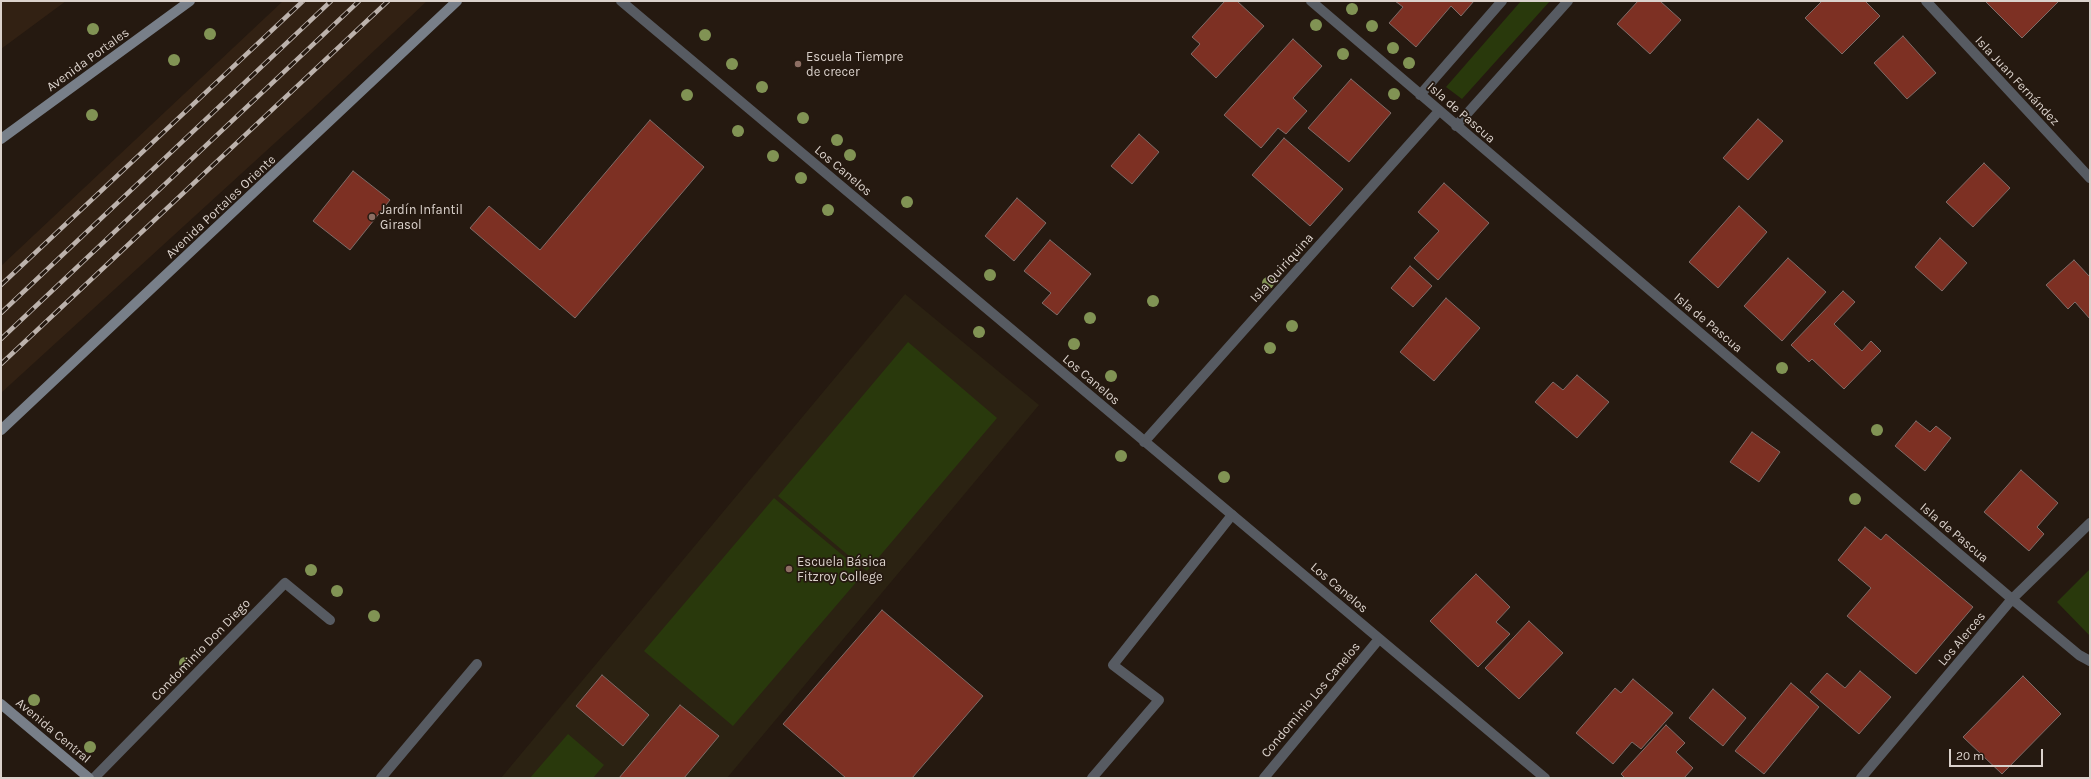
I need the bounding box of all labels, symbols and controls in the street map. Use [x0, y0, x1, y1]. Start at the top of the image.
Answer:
street label: Avenida Portales [44, 25, 132, 95]
street label: Isla Juan Fernández [1971, 33, 2063, 129]
place label: Escuela Tiempre de crecer [806, 49, 903, 80]
marker: Escuela Tiempre de crecer [793, 59, 803, 69]
street label: Isla de Pascua [1424, 79, 1498, 147]
street label: Los Canelos [811, 142, 875, 200]
street label: Avenida Portales Oriente [163, 152, 279, 262]
place label: Jardín Infantil Girasol [380, 202, 463, 233]
marker: Jardín Infantil Girasol [367, 212, 377, 222]
street label: Isla Quiriquina [1247, 230, 1317, 306]
street label: Isla de Pascua [1671, 290, 1745, 356]
street label: Los Canelos [1059, 351, 1123, 409]
street label: Isla de Pascua [1917, 500, 1991, 566]
place label: Escuela Básica Fitzroy College [797, 554, 886, 585]
street label: Los Canelos [1307, 559, 1371, 617]
marker: Escuela Básica Fitzroy College [784, 564, 794, 574]
street label: Condominio Don Diego [148, 596, 254, 704]
street label: Los Alerces [1935, 609, 1989, 669]
street label: Condominio Los Canelos [1258, 639, 1364, 761]
street label: Avenida Central [12, 695, 94, 767]
scale bar [1951, 741, 2045, 767]
text: 20 m [1956, 749, 1984, 763]

